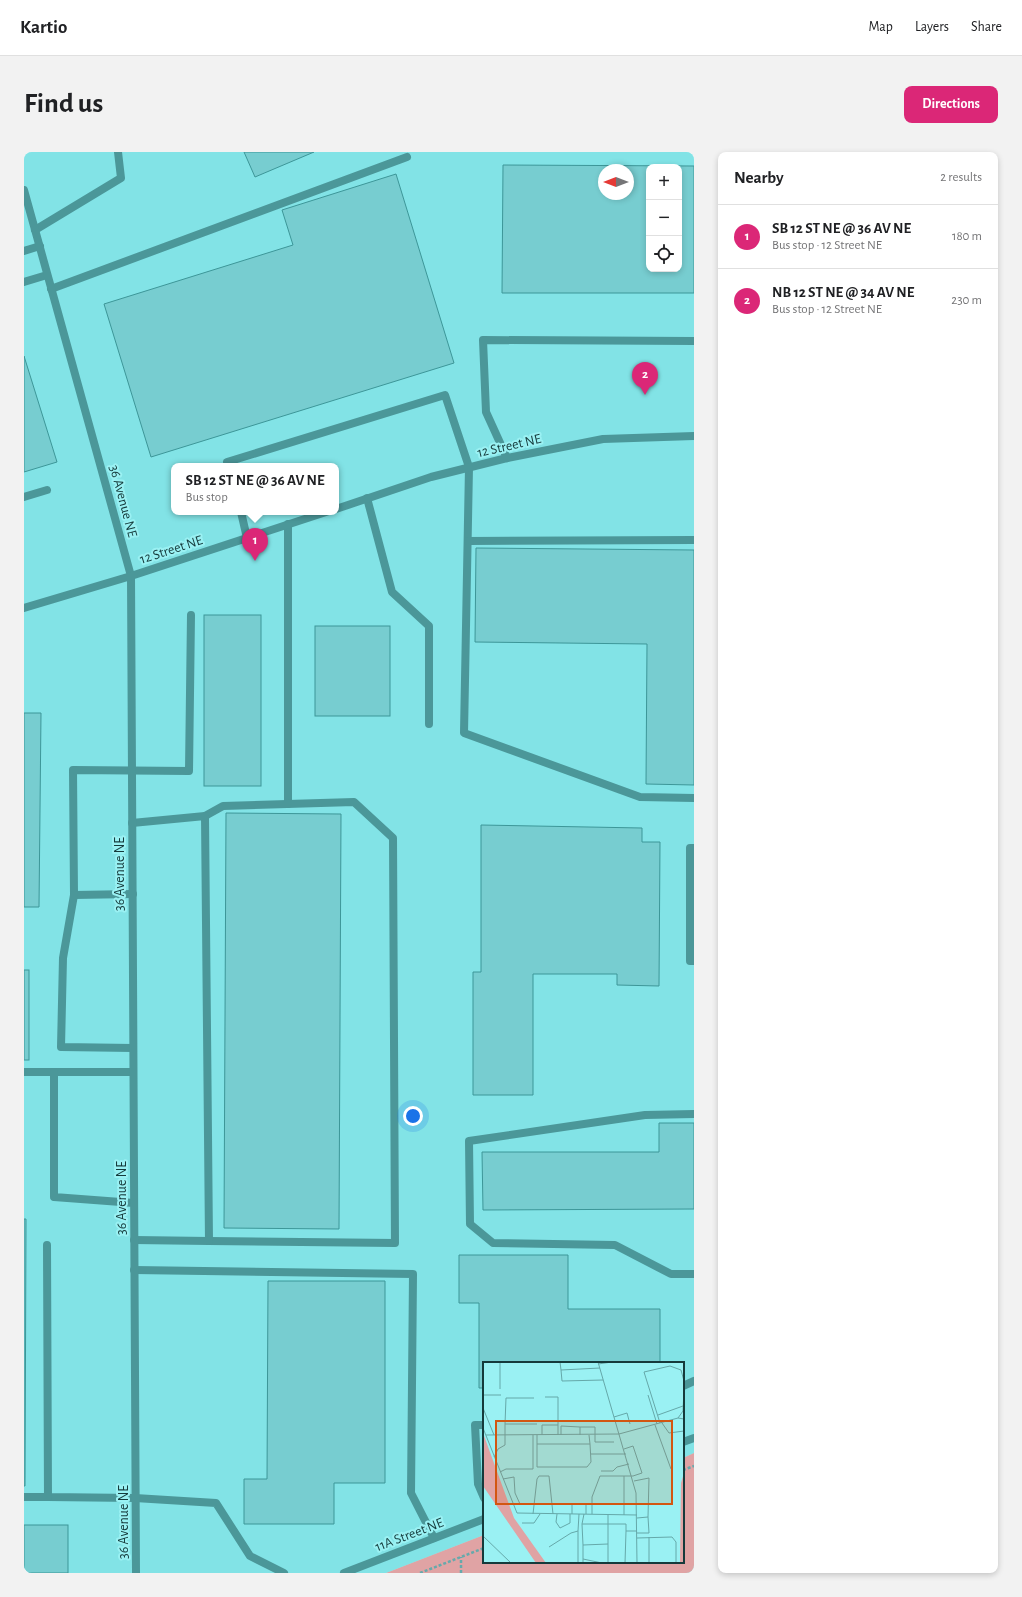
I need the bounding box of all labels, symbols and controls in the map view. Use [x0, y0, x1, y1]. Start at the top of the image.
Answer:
text: Kartio [20, 18, 67, 37]
text: Map [868, 20, 893, 34]
text: Layers [915, 20, 949, 34]
text: Share [971, 20, 1002, 34]
button: Directions [904, 86, 998, 123]
text: Find us [24, 90, 103, 118]
north arrow [598, 164, 634, 200]
map controls [646, 164, 682, 272]
button: + [646, 164, 682, 200]
text: Nearby [734, 169, 784, 186]
text: 2 results [940, 171, 982, 184]
button: − [646, 200, 682, 236]
text: SB 12 ST NE @ 36 AV NE [772, 221, 911, 236]
text: 1 [745, 230, 749, 243]
text: 180 m [952, 230, 982, 243]
button: locate [646, 236, 682, 272]
text: Bus stop · 12 Street NE [772, 239, 882, 252]
text: NB 12 ST NE @ 34 AV NE [772, 285, 914, 300]
text: 2 [744, 294, 750, 307]
text: 230 m [951, 294, 982, 307]
text: Bus stop · 12 Street NE [772, 303, 882, 316]
pin: 2 [632, 362, 658, 395]
street label: 12 Street NE [476, 432, 543, 460]
popup [171, 463, 339, 515]
street label: 36 Avenue NE [107, 464, 139, 539]
text: SB 12 ST NE @ 36 AV NE [185, 473, 325, 488]
text: Bus stop [185, 491, 228, 504]
pin: 1 [242, 528, 268, 561]
street label: 12 Street NE [138, 533, 205, 567]
street label: 36 Avenue NE [113, 837, 127, 911]
your location [403, 1106, 423, 1126]
street label: 36 Avenue NE [115, 1161, 129, 1235]
inset map [483, 1362, 684, 1563]
street label: 36 Avenue NE [117, 1485, 131, 1559]
street label: 11A Street NE [373, 1515, 446, 1554]

